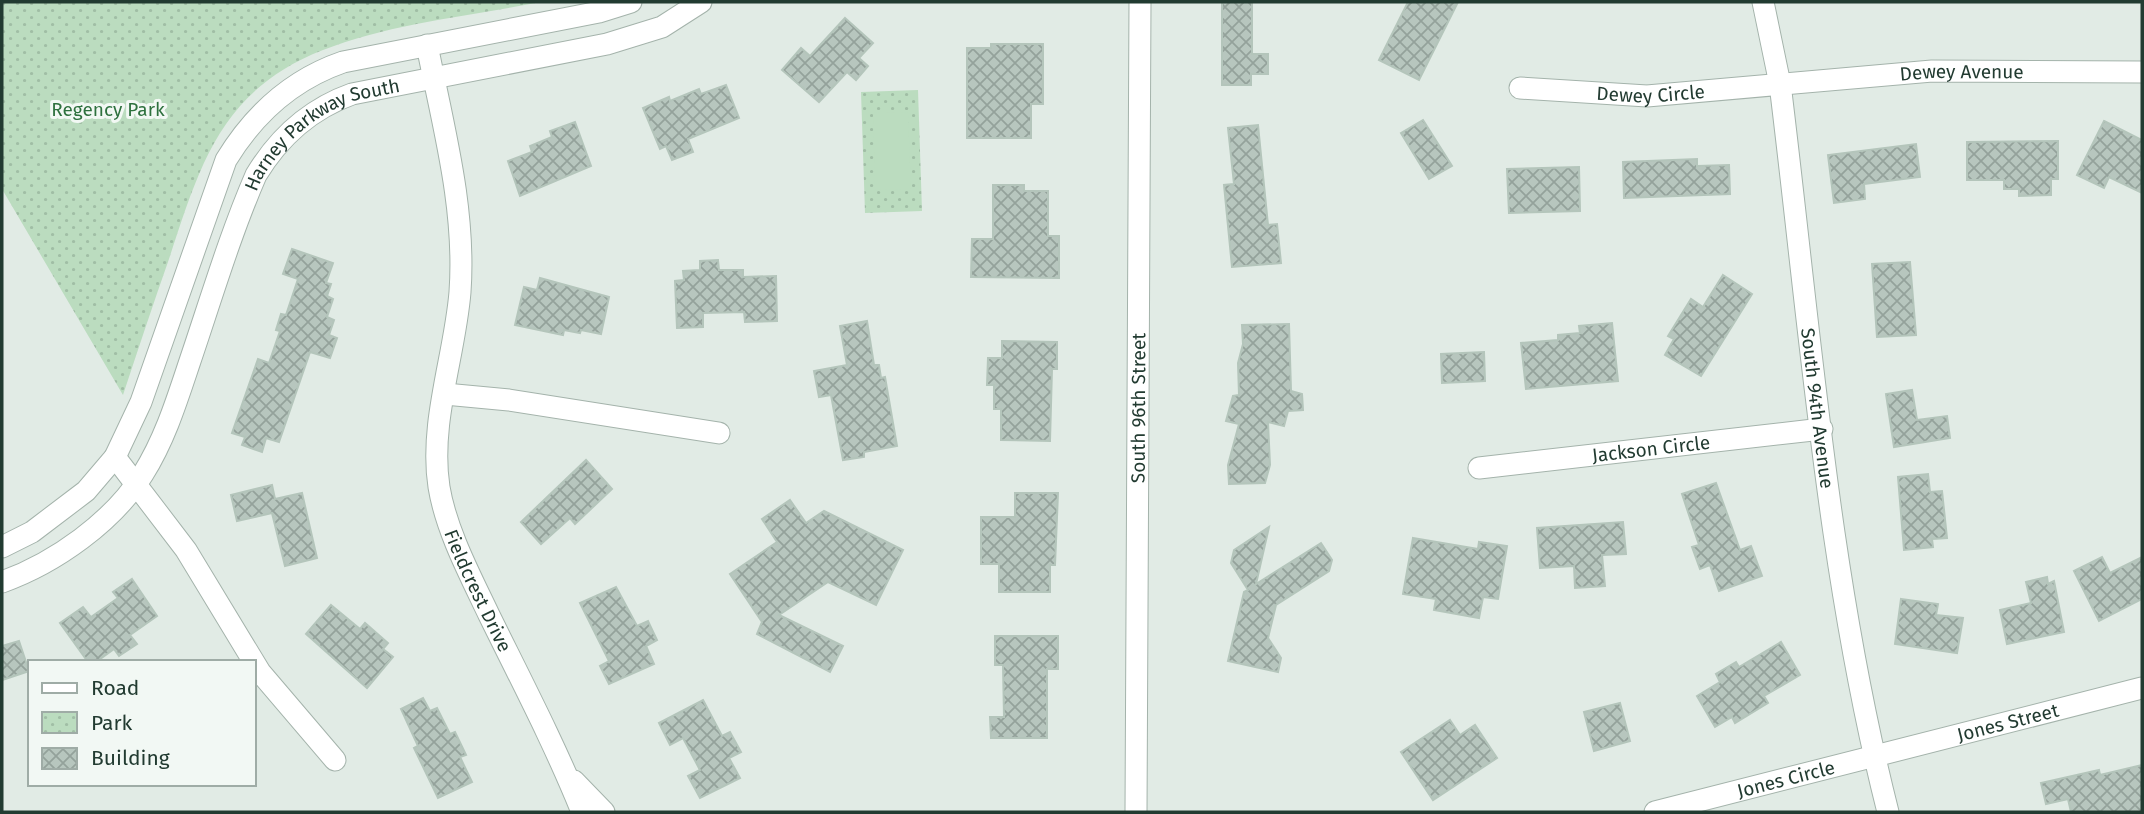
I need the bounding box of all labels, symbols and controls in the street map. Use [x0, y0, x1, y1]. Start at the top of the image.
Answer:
street label: Dewey Avenue [1899, 59, 2024, 85]
street label: Harney Parkway South [239, 73, 402, 194]
street label: Dewey Circle [1596, 79, 1706, 108]
park label: Regency Park [51, 98, 165, 121]
street label: South 94th Avenue [1797, 327, 1839, 490]
street label: South 96th Street [1126, 333, 1150, 483]
street label: Jackson Circle [1591, 430, 1711, 467]
street label: Fieldcrest Drive [440, 526, 517, 656]
legend [28, 660, 256, 786]
text: Road [91, 675, 139, 701]
street label: Jones Street [1955, 698, 2061, 746]
text: Park [91, 710, 133, 736]
text: Building [91, 745, 170, 771]
street label: Jones Circle [1735, 755, 1837, 802]

